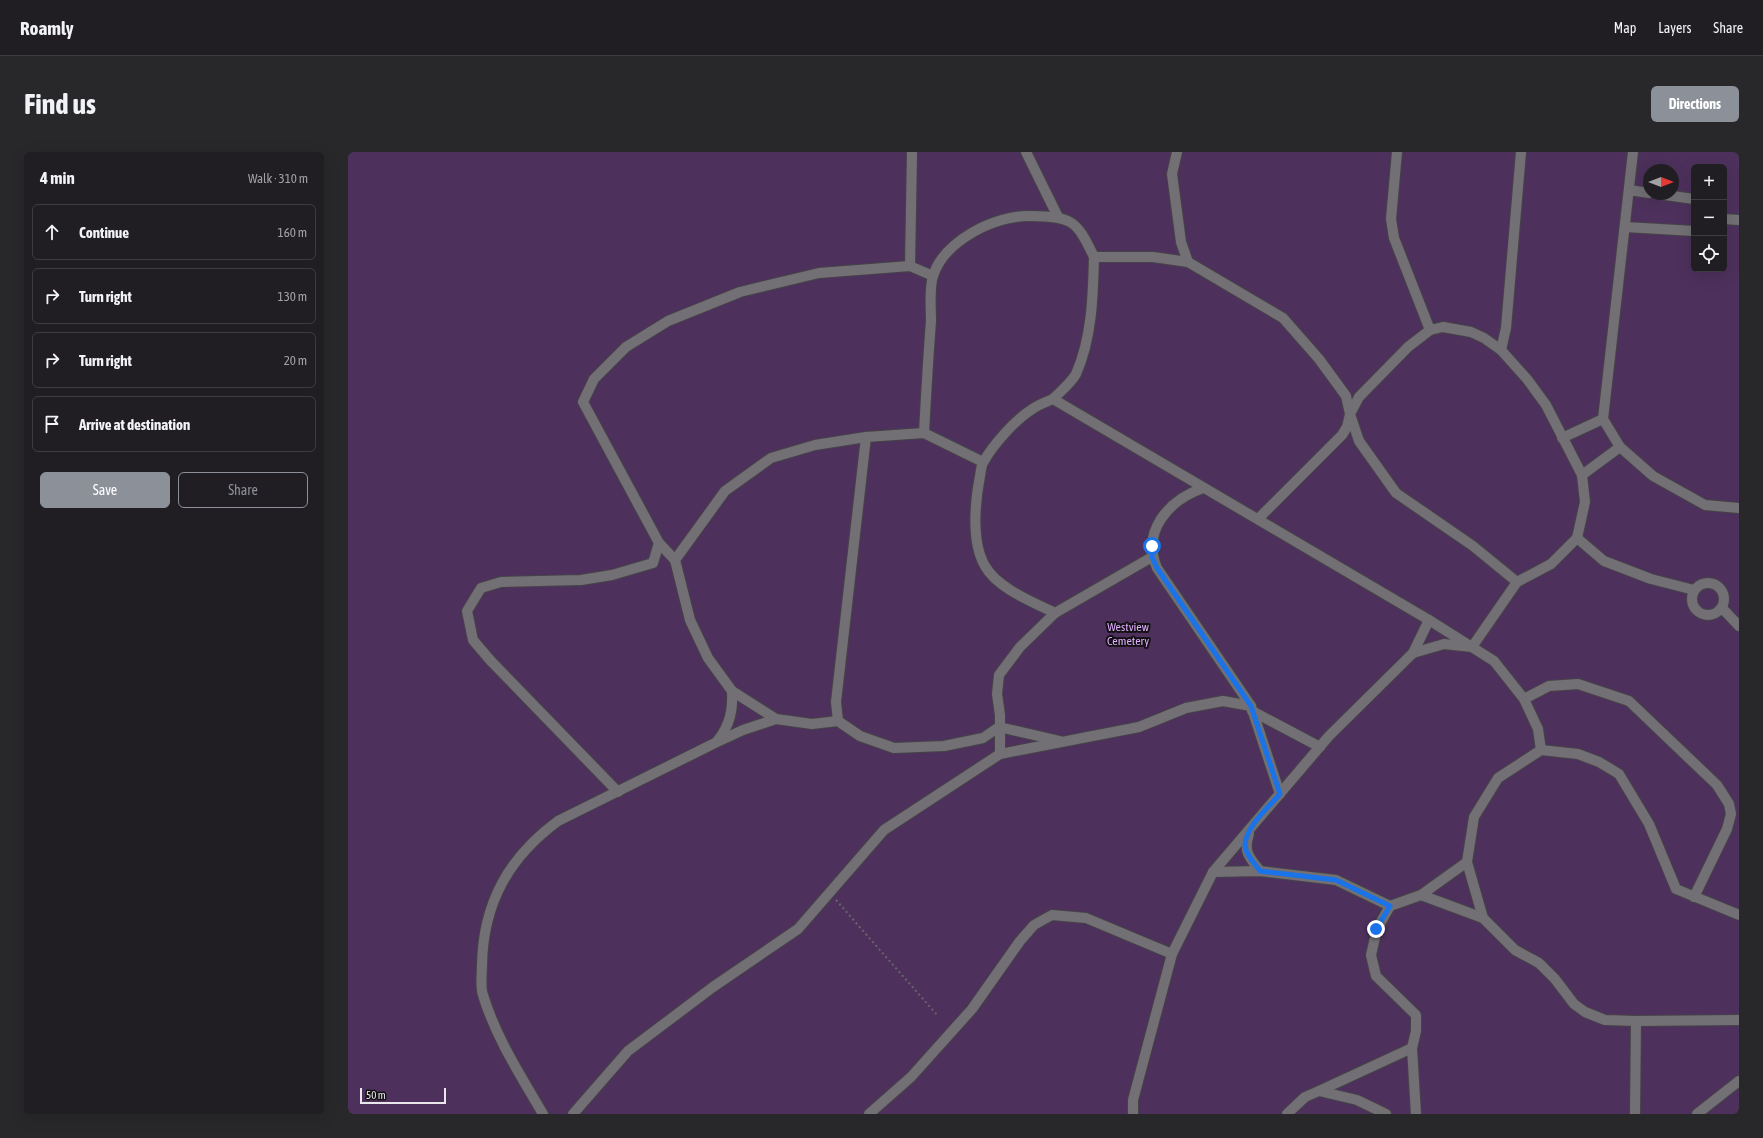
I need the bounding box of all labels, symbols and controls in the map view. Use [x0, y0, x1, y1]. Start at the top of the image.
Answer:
text: Roamly [20, 17, 74, 39]
text: Map [1614, 20, 1636, 36]
text: Layers [1658, 20, 1691, 36]
text: Share [1713, 20, 1743, 36]
button: Directions [1651, 86, 1739, 122]
text: Find us [24, 88, 96, 120]
north arrow [1643, 164, 1679, 200]
map controls [1691, 164, 1727, 272]
button: + [1691, 164, 1727, 200]
text: 4 min [40, 168, 75, 188]
text: Walk · 310 m [248, 171, 308, 186]
button: − [1691, 200, 1727, 236]
icon: ahead [41, 221, 63, 243]
text: Continue [79, 224, 129, 241]
text: 160 m [278, 225, 307, 240]
button: locate [1691, 236, 1727, 272]
icon: right [41, 285, 63, 307]
text: Turn right [79, 288, 132, 305]
text: 130 m [278, 289, 307, 304]
icon: right [41, 349, 63, 371]
text: Turn right [79, 352, 132, 369]
text: 20 m [284, 353, 307, 368]
icon: arrive [41, 413, 63, 435]
text: Arrive at destination [79, 416, 190, 433]
button: Save [40, 472, 170, 508]
button: Share [178, 472, 308, 508]
route start [1143, 537, 1161, 555]
park label: Westview Cemetery [1107, 620, 1149, 648]
route end [1367, 920, 1385, 938]
scale bar [360, 1086, 446, 1105]
text: 50 m [366, 1089, 386, 1101]

